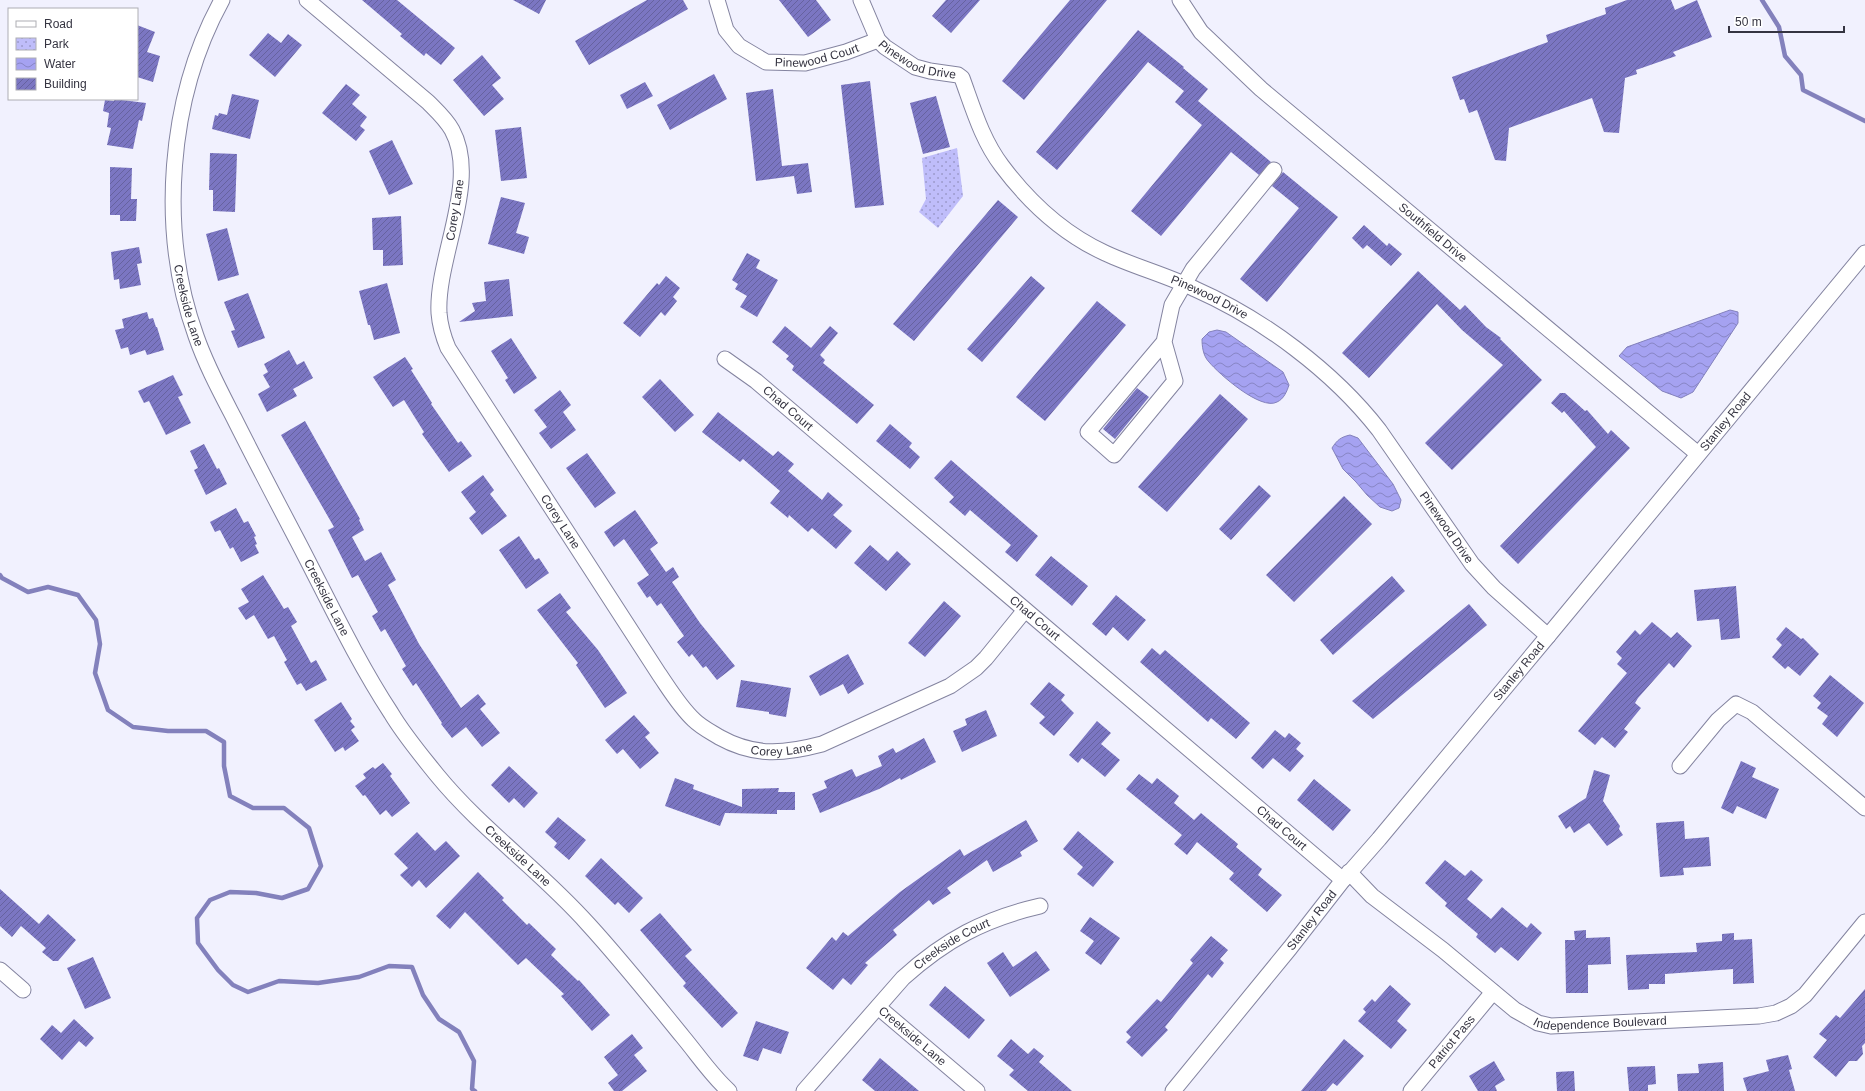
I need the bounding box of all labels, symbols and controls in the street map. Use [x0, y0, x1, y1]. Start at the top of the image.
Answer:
legend [8, 8, 138, 100]
scale bar [1729, 8, 1844, 34]
text: 50 m [1735, 15, 1762, 29]
text: Road [44, 17, 73, 31]
text: Park [44, 37, 70, 51]
street label: Pinewood Drive [875, 37, 957, 82]
street label: Pinewood Court [775, 41, 861, 70]
text: Water [44, 57, 76, 71]
text: Building [44, 77, 87, 91]
street label: Corey Lane [443, 178, 467, 242]
street label: Southfield Drive [1396, 200, 1470, 265]
street label: Creekside Lane [171, 264, 206, 349]
street label: Pinewood Drive [1169, 272, 1251, 322]
street label: Chad Court [760, 383, 816, 434]
street label: Stanley Road [1697, 389, 1754, 454]
street label: Pinewood Drive [1417, 489, 1477, 566]
street label: Corey Lane [538, 492, 583, 552]
street label: Creekside Lane [301, 557, 352, 639]
street label: Chad Court [1007, 593, 1063, 644]
street label: Stanley Road [1490, 639, 1547, 703]
street label: Corey Lane [750, 740, 814, 759]
street label: Chad Court [1254, 803, 1310, 854]
street label: Creekside Lane [482, 822, 554, 890]
street label: Stanley Road [1284, 887, 1339, 953]
street label: Creekside Court [911, 915, 992, 973]
street label: Creekside Lane [876, 1004, 949, 1069]
street label: Patriot Pass [1426, 1012, 1478, 1071]
street label: Independence Boulevard [1531, 1013, 1667, 1033]

